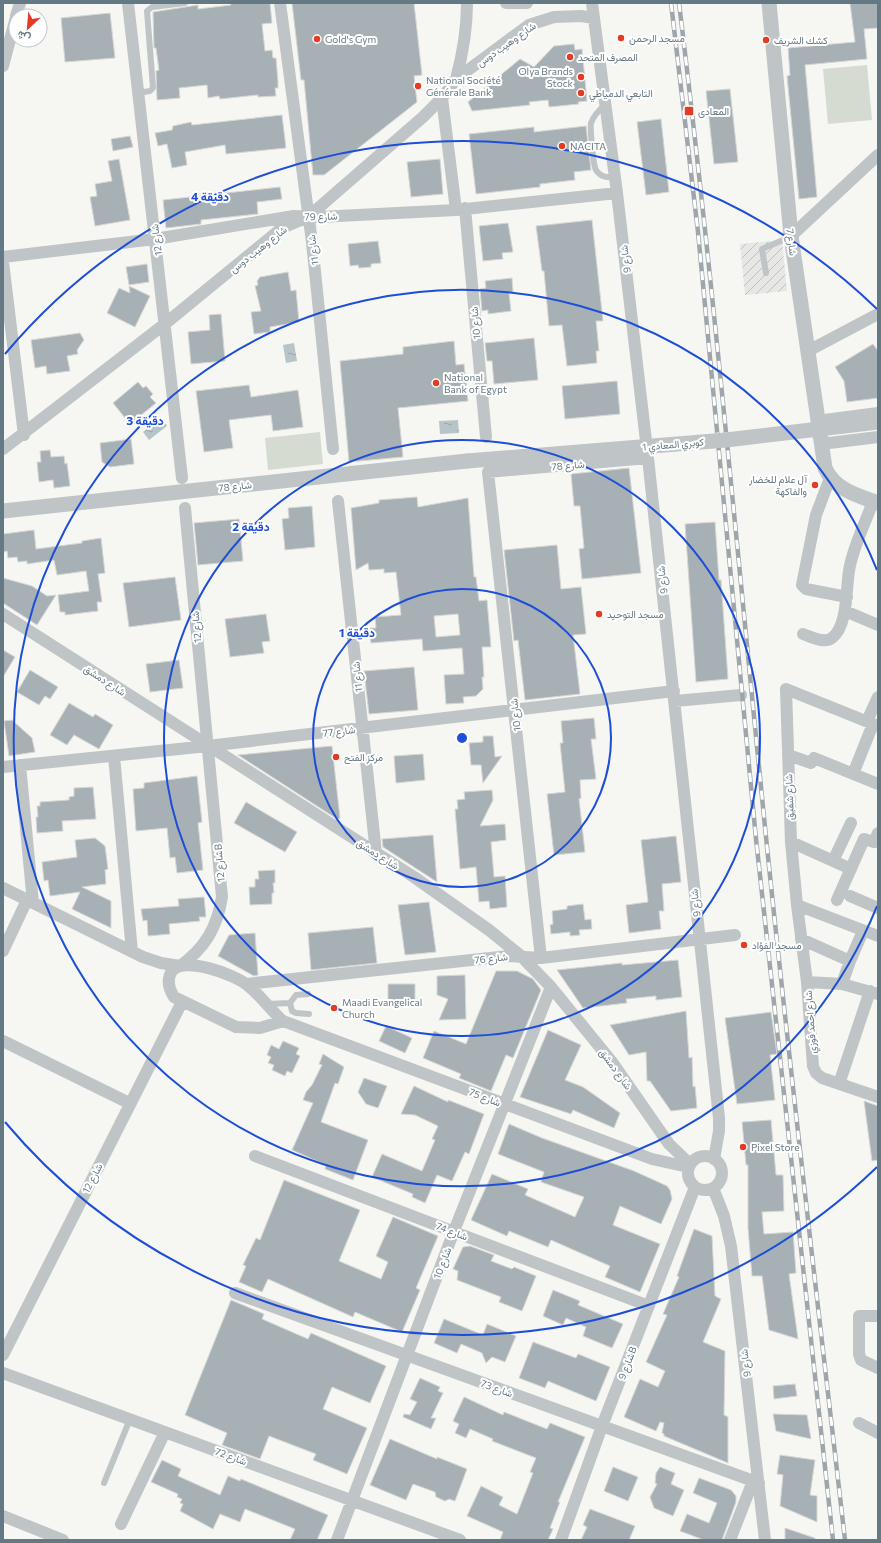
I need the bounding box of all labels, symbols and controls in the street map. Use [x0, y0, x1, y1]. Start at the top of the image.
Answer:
north arrow [8, 8, 48, 48]
street label: شارع وهيب دوس [474, 19, 538, 70]
text: ش [15, 28, 33, 46]
place label: مسجد الرحمن [629, 32, 685, 45]
place label: Gold's Gym [325, 33, 376, 45]
marker: مسجد الرحمن [616, 33, 626, 43]
marker: Gold's Gym [312, 34, 322, 44]
place label: كشك الشريف [774, 34, 828, 47]
marker: كشك الشريف [761, 35, 771, 45]
place label: المصرف المتحد [578, 51, 638, 64]
marker: المصرف المتحد [565, 52, 575, 62]
place label: Olya Brands Stock [518, 65, 574, 89]
marker: Olya Brands Stock [576, 72, 586, 82]
place label: National Société Générale Bank [426, 74, 501, 98]
marker: National Société Générale Bank [413, 81, 423, 91]
place label: التابعي الدمياطي [589, 87, 653, 102]
marker: التابعي الدمياطي [576, 88, 586, 98]
marker: المعادى [683, 105, 695, 117]
place label: المعادى [698, 105, 729, 118]
place label: NACITA [570, 140, 606, 152]
marker: NACITA [557, 141, 567, 151]
text: 4 دقيقة [191, 189, 229, 204]
street label: شارع 79 [304, 210, 338, 223]
street label: شارع 12 [148, 223, 165, 257]
street label: شارع وهيب دوس [227, 223, 290, 276]
street label: شارع 7 [783, 228, 800, 257]
street label: شارع 11 [305, 234, 322, 266]
street label: شارع 9 [617, 244, 634, 274]
street label: شارع 10 [468, 306, 483, 340]
place label: National Bank of Egypt [444, 371, 507, 395]
marker: National Bank of Egypt [431, 378, 441, 388]
text: 3 دقيقة [126, 413, 164, 428]
street label: كوبري المعادي 1 [642, 435, 705, 456]
street label: شارع 78 [551, 458, 585, 473]
place label: آل علام للخضار والفاكهة [748, 473, 808, 498]
street label: شارع 78 [218, 478, 252, 495]
marker: آل علام للخضار والفاكهة [810, 480, 820, 490]
text: 2 دقيقة [232, 519, 270, 534]
street label: شارع 9 [655, 565, 670, 595]
place label: مسجد التوحيد [607, 608, 664, 621]
marker: مسجد التوحيد [594, 609, 604, 619]
street label: شارع 12 [189, 610, 204, 643]
text: 1 دقيقة [339, 625, 375, 640]
street label: شارع 11 [349, 661, 366, 693]
street label: شارع دمشق [81, 662, 128, 699]
street label: شارع 10 [507, 698, 524, 732]
street label: شارع 77 [322, 723, 356, 740]
centre of rings [455, 731, 469, 745]
place label: مركز الفتح [344, 751, 383, 764]
marker: مركز الفتح [331, 752, 341, 762]
street label: شارع شفيق [782, 774, 797, 820]
street label: شارع دمشق [354, 836, 401, 873]
street label: شارع 12B [211, 843, 228, 883]
street label: شارع 9 [688, 888, 703, 918]
place label: مسجد الفؤاد [752, 939, 802, 952]
marker: مسجد الفؤاد [739, 940, 749, 950]
street label: شارع 76 [474, 950, 508, 967]
street label: شارع احمد فوزي [802, 990, 821, 1054]
place label: Maadi Evangelical Church [342, 996, 422, 1020]
marker: Maadi Evangelical Church [329, 1003, 339, 1013]
street label: شارع دمشق [596, 1046, 635, 1092]
street label: شارع 75 [467, 1085, 503, 1109]
place label: Pixel Store [751, 1141, 800, 1153]
marker: Pixel Store [738, 1142, 748, 1152]
street label: شارع 12 [79, 1161, 106, 1195]
street label: شارع 74 [434, 1220, 470, 1243]
street label: شارع 10 [431, 1245, 454, 1281]
street label: شارع 9B [615, 1344, 640, 1382]
street label: شارع 9 [737, 1348, 754, 1378]
street label: شارع 73 [479, 1377, 515, 1400]
street label: شارع 72 [213, 1445, 249, 1468]

